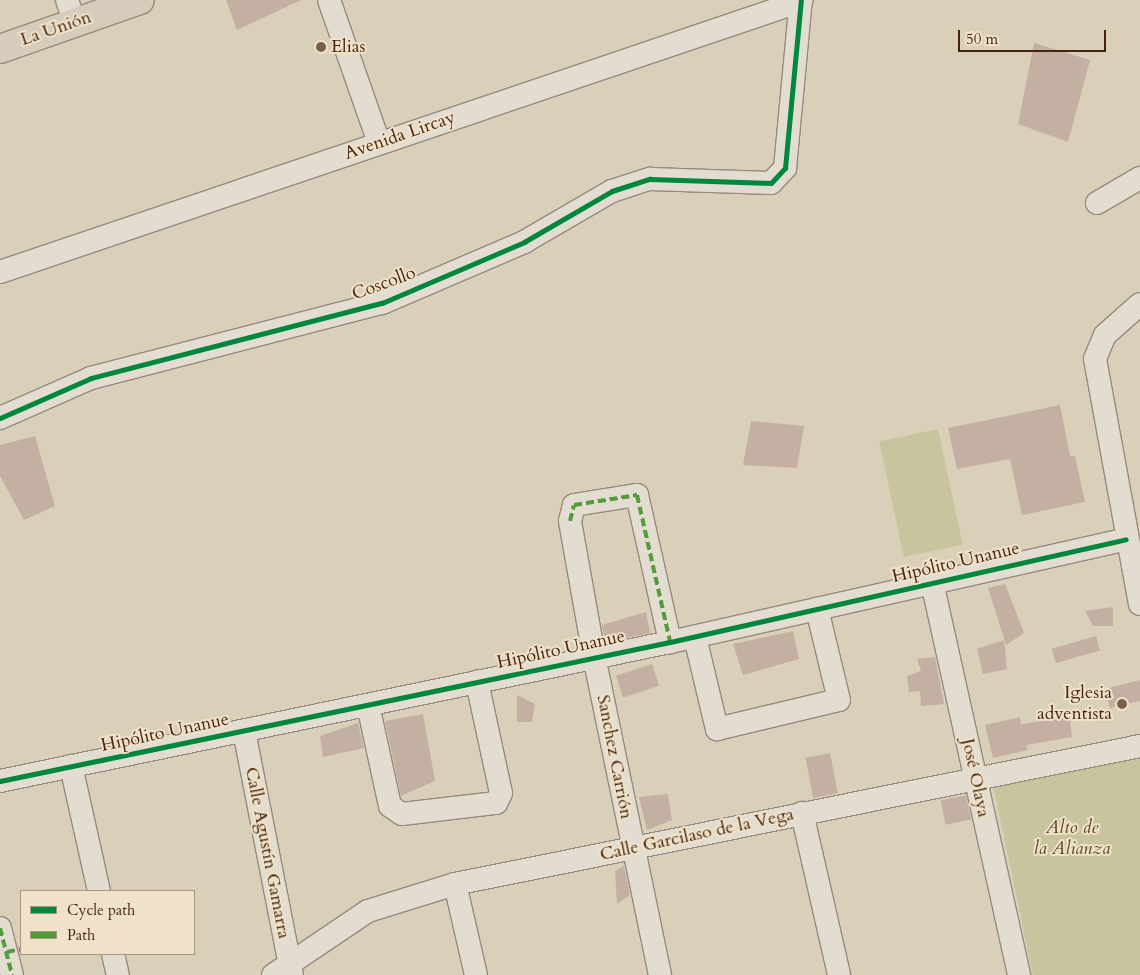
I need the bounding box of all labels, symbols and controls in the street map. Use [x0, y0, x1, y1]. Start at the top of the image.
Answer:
street label: La Unión [18, 7, 94, 51]
scale bar [960, 20, 1108, 52]
text: 50 m [966, 29, 998, 49]
place label: Elias [331, 36, 366, 58]
marker: Elias [315, 41, 327, 53]
street label: Avenida Lircay [342, 107, 458, 165]
street label: Coscollo [349, 263, 419, 305]
street label: Hipólito Unanue [890, 538, 1022, 588]
street label: Hipólito Unanue [495, 626, 627, 674]
place label: Iglesia adventista [1037, 683, 1112, 726]
street label: Sanchez Carrión [591, 693, 637, 821]
marker: Iglesia adventista [1116, 698, 1128, 710]
street label: Hipólito Unanue [99, 709, 231, 757]
street label: José Olaya [956, 737, 994, 819]
street label: Calle Agustín Gamarra [240, 765, 294, 941]
street label: Calle Garcilaso de la Vega [598, 804, 796, 866]
park label: Alto de la Alianza [1034, 818, 1110, 861]
legend [20, 890, 195, 955]
text: Cycle path [67, 900, 135, 920]
text: Path [67, 925, 95, 945]

